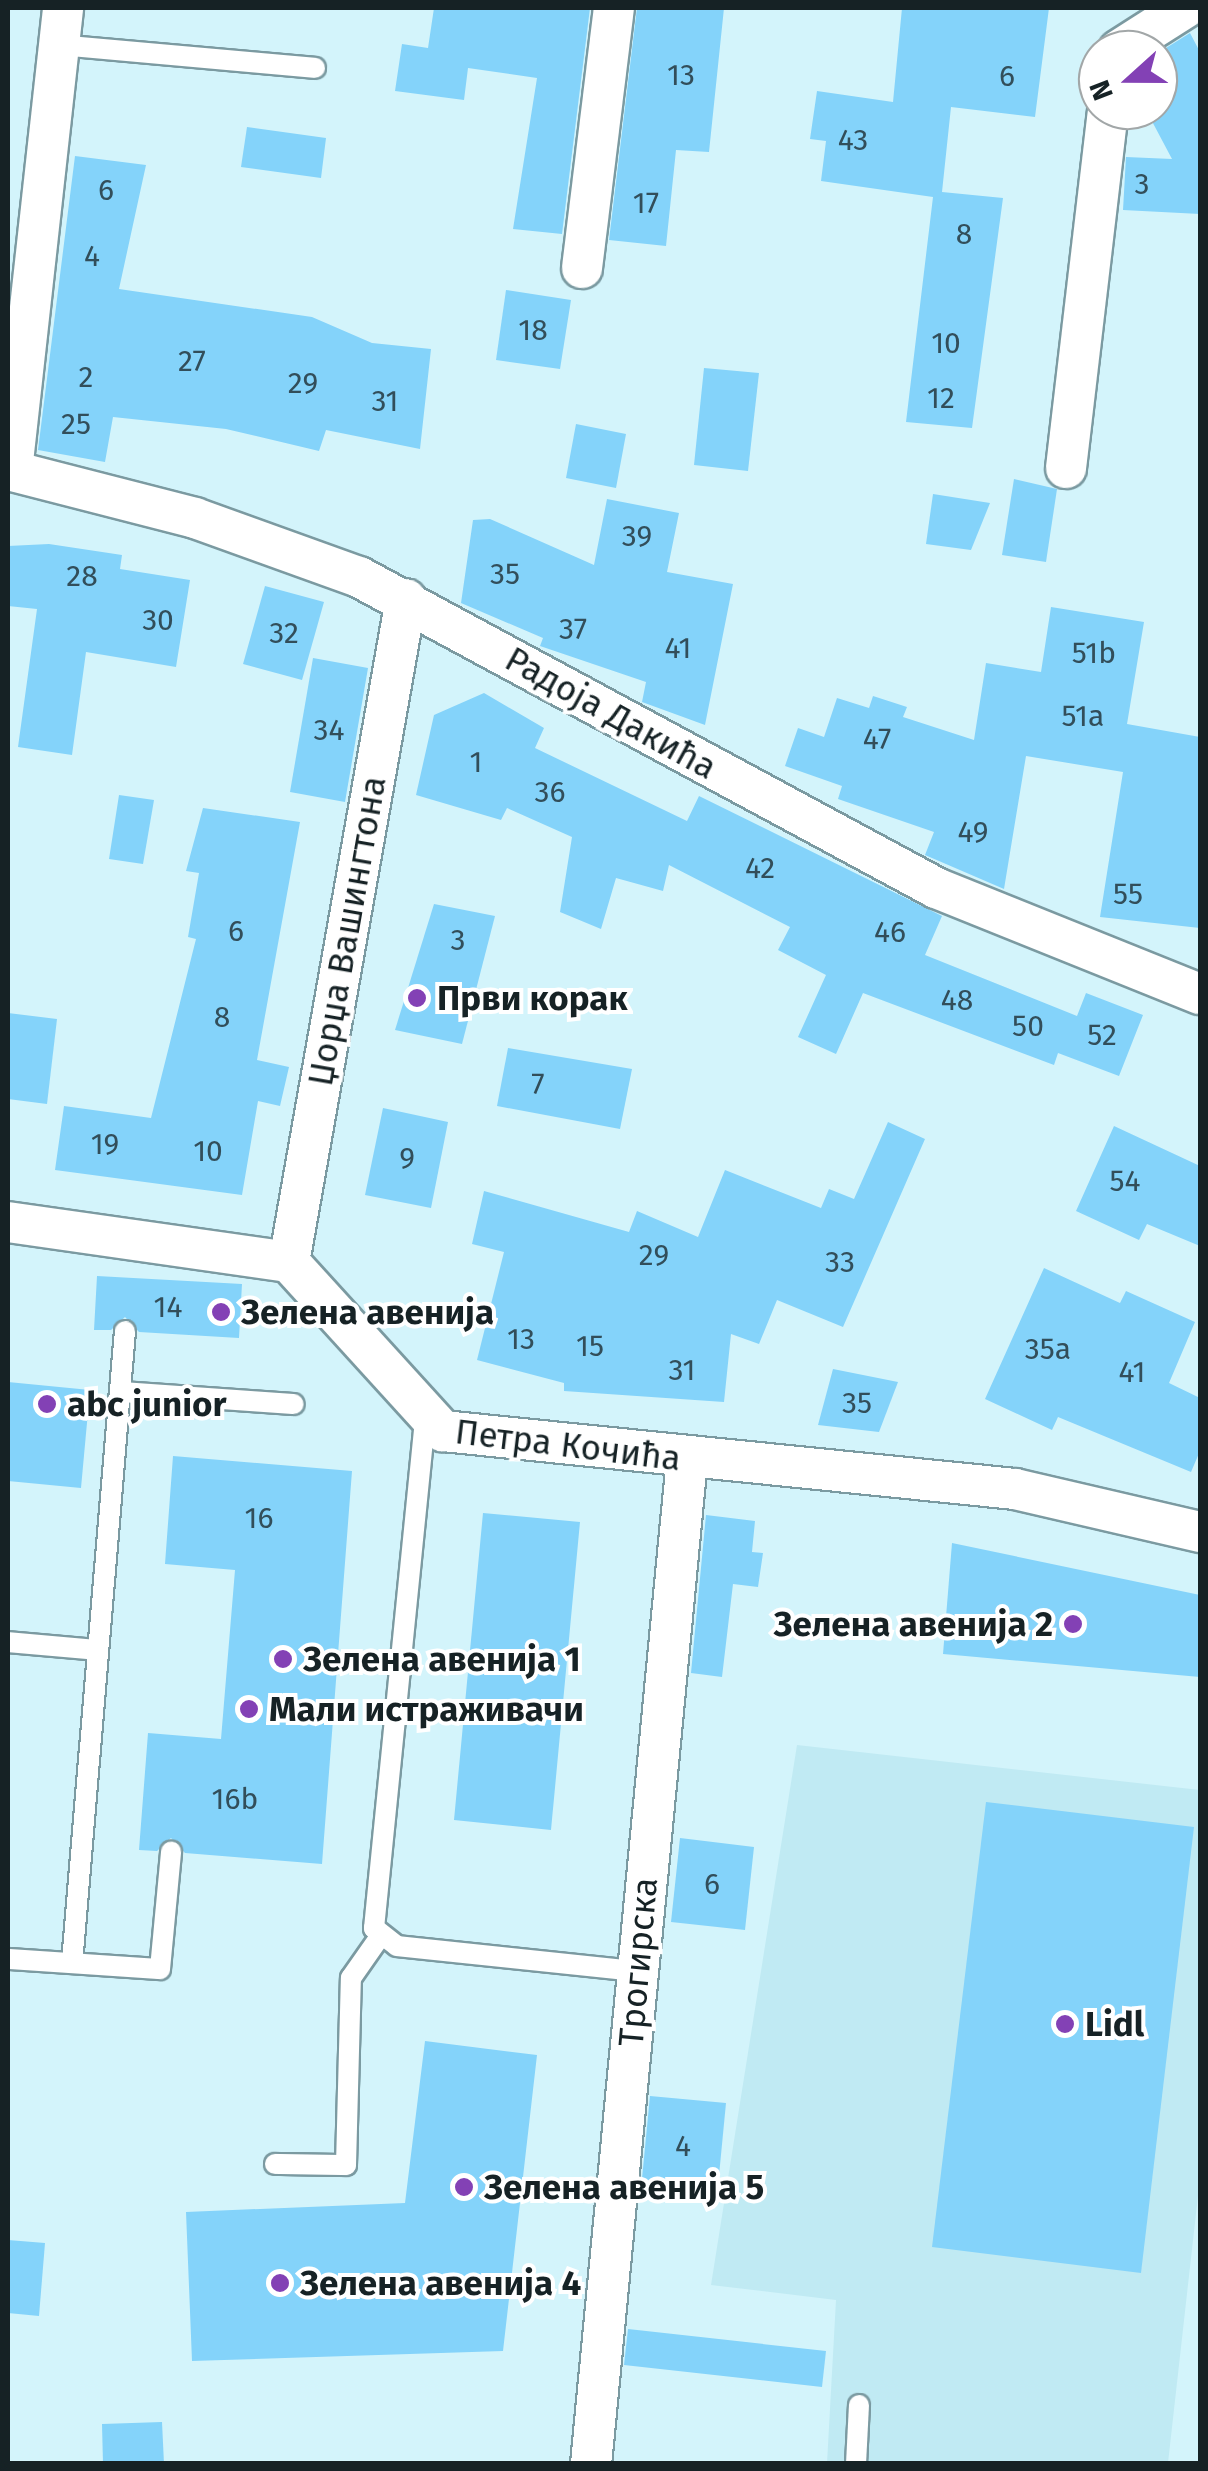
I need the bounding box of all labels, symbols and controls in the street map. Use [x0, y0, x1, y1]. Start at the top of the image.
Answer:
north arrow [1078, 30, 1178, 130]
house number: 13 [667, 57, 695, 93]
house number: 6 [999, 58, 1015, 94]
text: N [1083, 76, 1120, 105]
house number: 43 [838, 122, 868, 158]
house number: 3 [1135, 166, 1149, 202]
house number: 6 [98, 172, 114, 208]
house number: 17 [633, 185, 659, 221]
house number: 8 [956, 216, 972, 252]
house number: 4 [84, 238, 100, 274]
house number: 18 [518, 312, 548, 348]
house number: 10 [931, 325, 961, 361]
house number: 27 [178, 343, 206, 379]
house number: 2 [79, 359, 93, 395]
house number: 29 [288, 365, 318, 401]
house number: 12 [927, 380, 955, 416]
house number: 31 [371, 383, 399, 419]
house number: 25 [61, 406, 91, 442]
house number: 39 [622, 518, 652, 554]
house number: 35 [490, 556, 520, 592]
house number: 28 [66, 558, 98, 594]
house number: 30 [142, 602, 174, 638]
house number: 37 [559, 611, 587, 647]
house number: 32 [269, 615, 299, 651]
house number: 41 [664, 630, 692, 666]
house number: 51b [1072, 635, 1116, 671]
street label: Радоја Дакића [498, 638, 724, 788]
house number: 51a [1062, 698, 1104, 734]
house number: 34 [314, 712, 344, 748]
house number: 47 [863, 721, 891, 757]
house number: 1 [470, 744, 482, 780]
street label: Џорџа Вашингтона [299, 773, 395, 1089]
house number: 36 [535, 774, 565, 810]
house number: 49 [957, 814, 989, 850]
house number: 42 [745, 850, 775, 886]
house number: 55 [1113, 876, 1143, 912]
house number: 6 [228, 913, 244, 949]
house number: 46 [874, 914, 906, 950]
house number: 3 [451, 922, 465, 958]
place label: Први корак [437, 977, 628, 1019]
house number: 48 [941, 982, 973, 1018]
marker: Први корак [406, 987, 428, 1009]
house number: 8 [214, 999, 230, 1035]
house number: 50 [1012, 1008, 1044, 1044]
house number: 52 [1087, 1017, 1117, 1053]
house number: 7 [531, 1066, 545, 1102]
house number: 19 [91, 1126, 119, 1162]
house number: 10 [193, 1133, 223, 1169]
house number: 9 [399, 1140, 415, 1176]
house number: 54 [1110, 1163, 1140, 1199]
house number: 29 [639, 1237, 669, 1273]
house number: 33 [825, 1244, 855, 1280]
house number: 14 [154, 1289, 182, 1325]
place label: Зелена авенија [241, 1291, 494, 1333]
marker: Зелена авенија [210, 1301, 232, 1323]
house number: 13 [507, 1321, 535, 1357]
house number: 15 [576, 1328, 604, 1364]
house number: 35a [1025, 1331, 1071, 1367]
house number: 31 [668, 1352, 696, 1388]
house number: 41 [1118, 1354, 1146, 1390]
place label: abc junior [67, 1383, 227, 1425]
house number: 35 [842, 1385, 872, 1421]
marker: abc junior [36, 1393, 58, 1415]
street label: Петра Кочића [453, 1410, 683, 1480]
house number: 16 [245, 1500, 273, 1536]
place label: Зелена авенија 2 [774, 1603, 1053, 1645]
marker: Зелена авенија 2 [1062, 1613, 1084, 1635]
place label: Зелена авенија 1 [303, 1638, 581, 1680]
marker: Зелена авенија 1 [272, 1648, 294, 1670]
place label: Мали истраживачи [269, 1688, 584, 1730]
marker: Мали истраживачи [238, 1698, 260, 1720]
house number: 16b [212, 1781, 258, 1817]
house number: 6 [704, 1866, 720, 1902]
street label: Трогирска [610, 1876, 666, 2048]
place label: Lidl [1085, 2003, 1144, 2045]
marker: Lidl [1054, 2013, 1076, 2035]
house number: 4 [675, 2128, 691, 2164]
place label: Зелена авенија 5 [484, 2166, 764, 2208]
marker: Зелена авенија 5 [453, 2176, 475, 2198]
place label: Зелена авенија 4 [300, 2262, 581, 2304]
marker: Зелена авенија 4 [269, 2272, 291, 2294]

